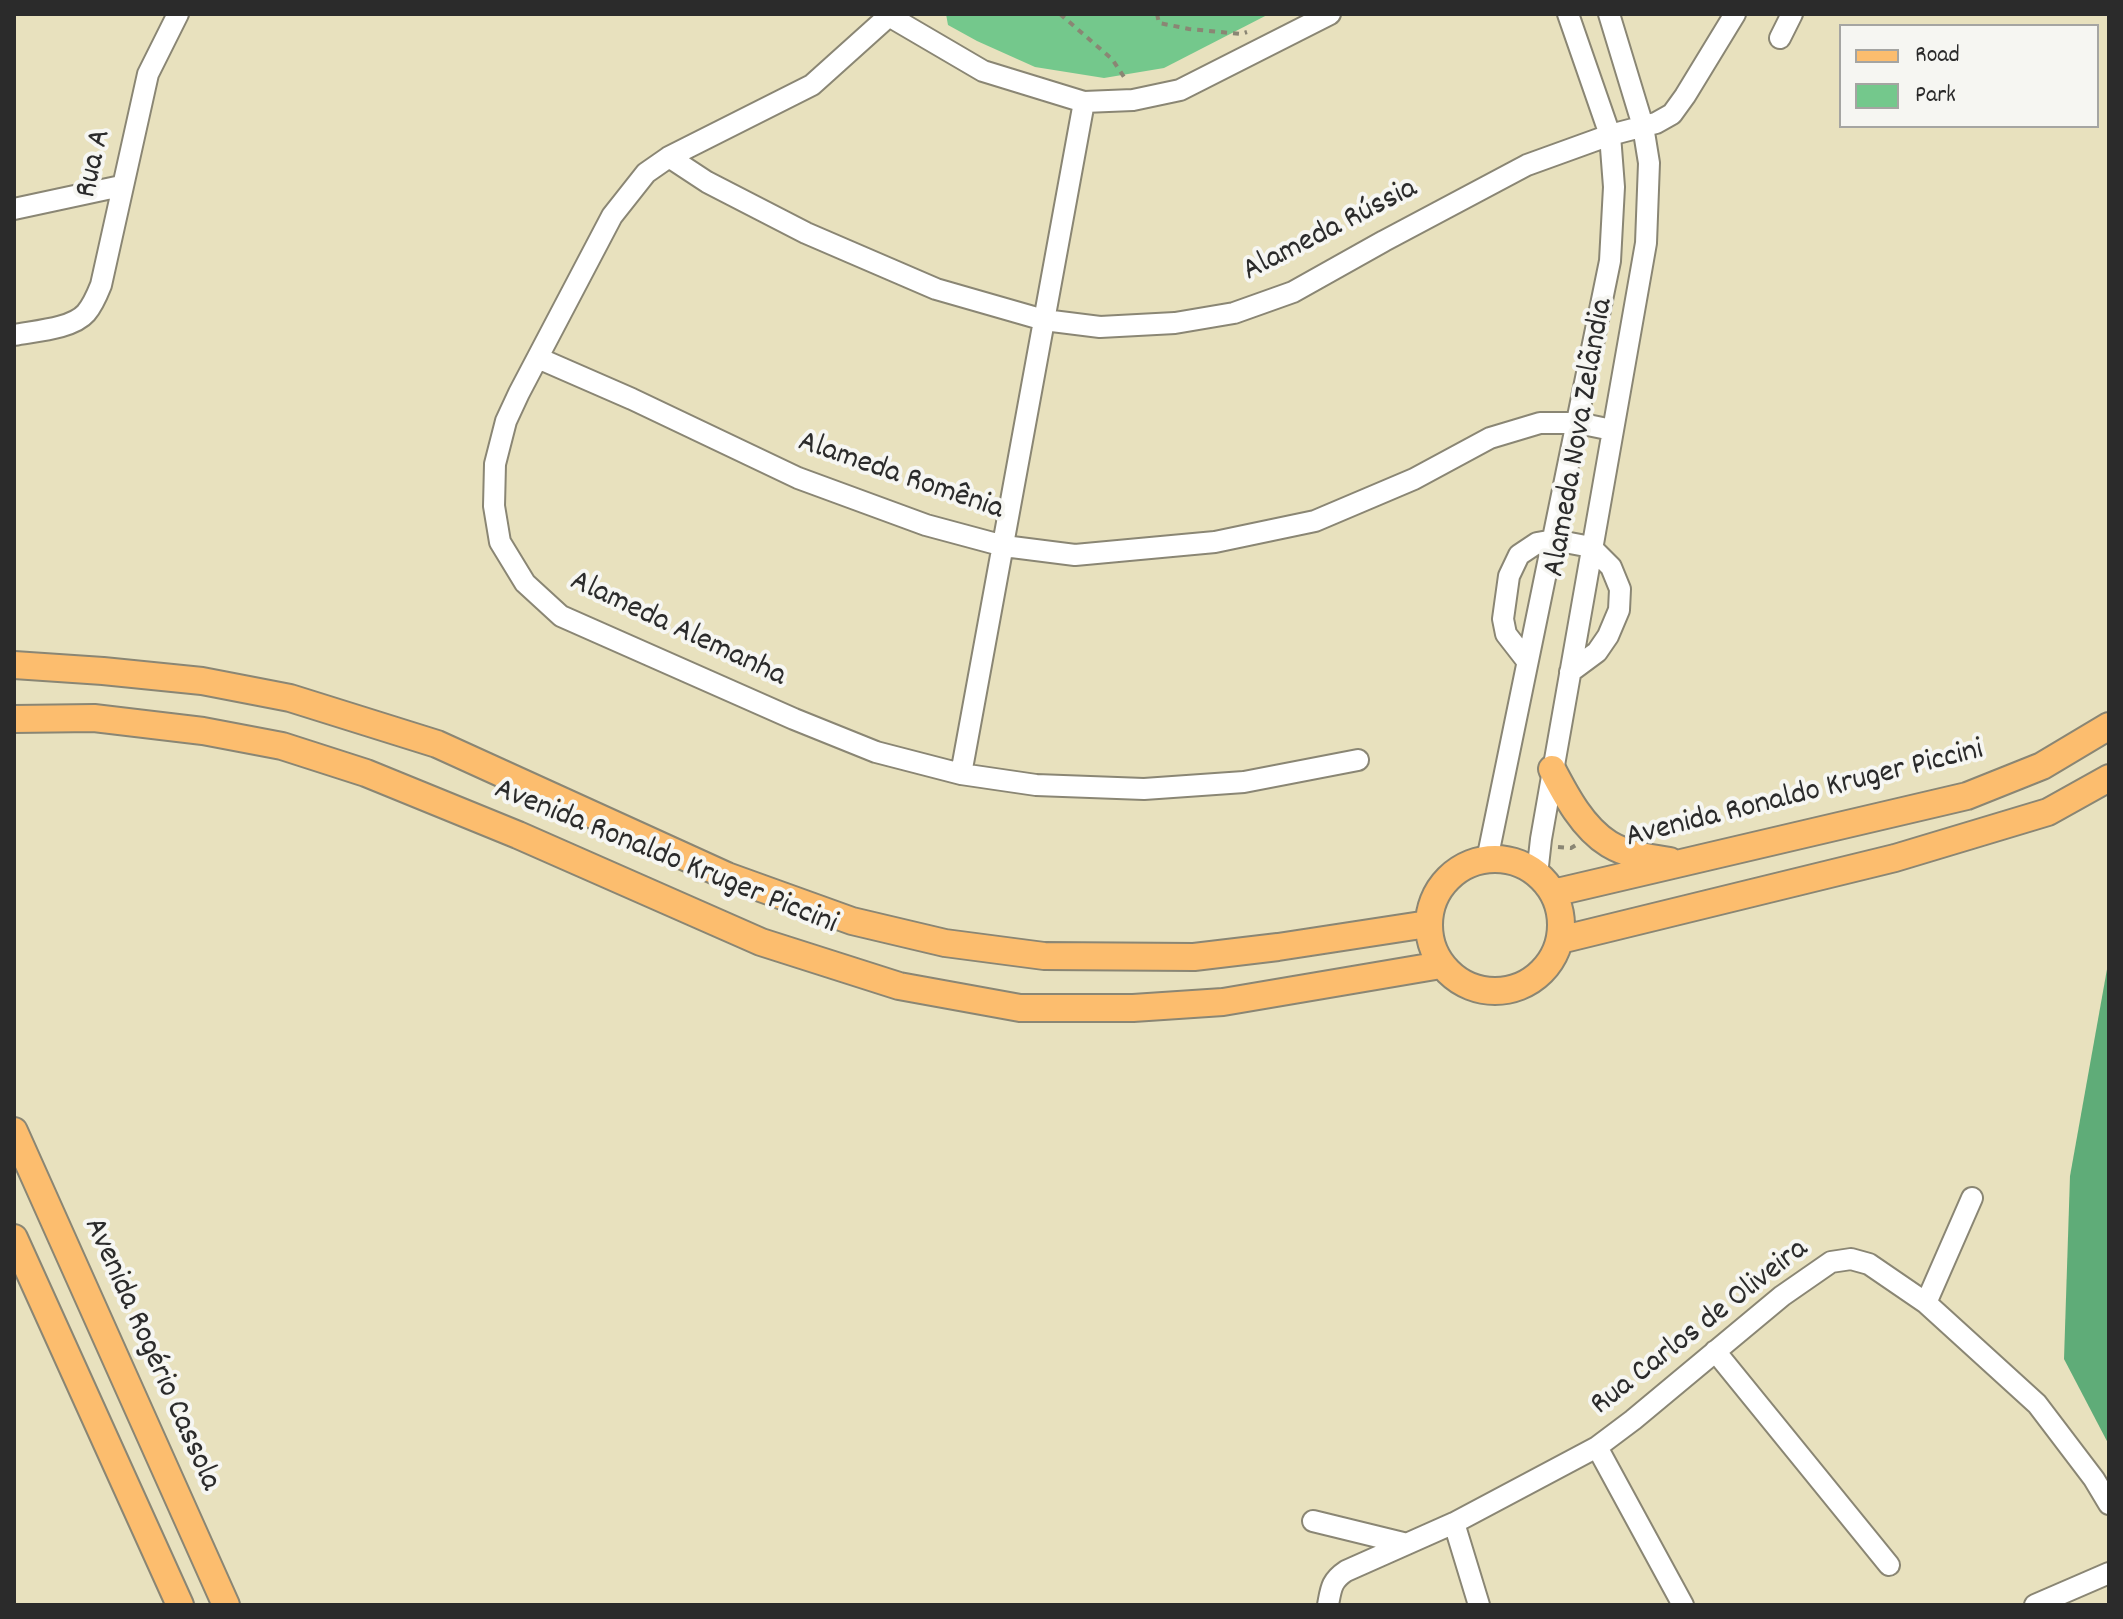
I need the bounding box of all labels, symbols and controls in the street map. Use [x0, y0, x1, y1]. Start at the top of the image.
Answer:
legend [1839, 24, 2099, 128]
text: Road [1915, 39, 1960, 73]
text: Park [1915, 79, 1956, 113]
street label: Rua A [70, 126, 122, 202]
street label: Alameda Rússia [1237, 172, 1425, 292]
street label: Alameda Nova Zelãndia [1538, 296, 1624, 580]
street label: Alameda Romênia [792, 425, 1008, 531]
street label: Alameda Alemanha [563, 564, 791, 698]
street label: Avenida Ronaldo Kruger Piccini [1622, 733, 1988, 859]
street label: Avenida Ronaldo Kruger Piccini [488, 772, 842, 946]
street label: Avenida Rogério Cassola [73, 1213, 227, 1497]
street label: Rua Carlos de Oliveira [1585, 1232, 1817, 1426]

